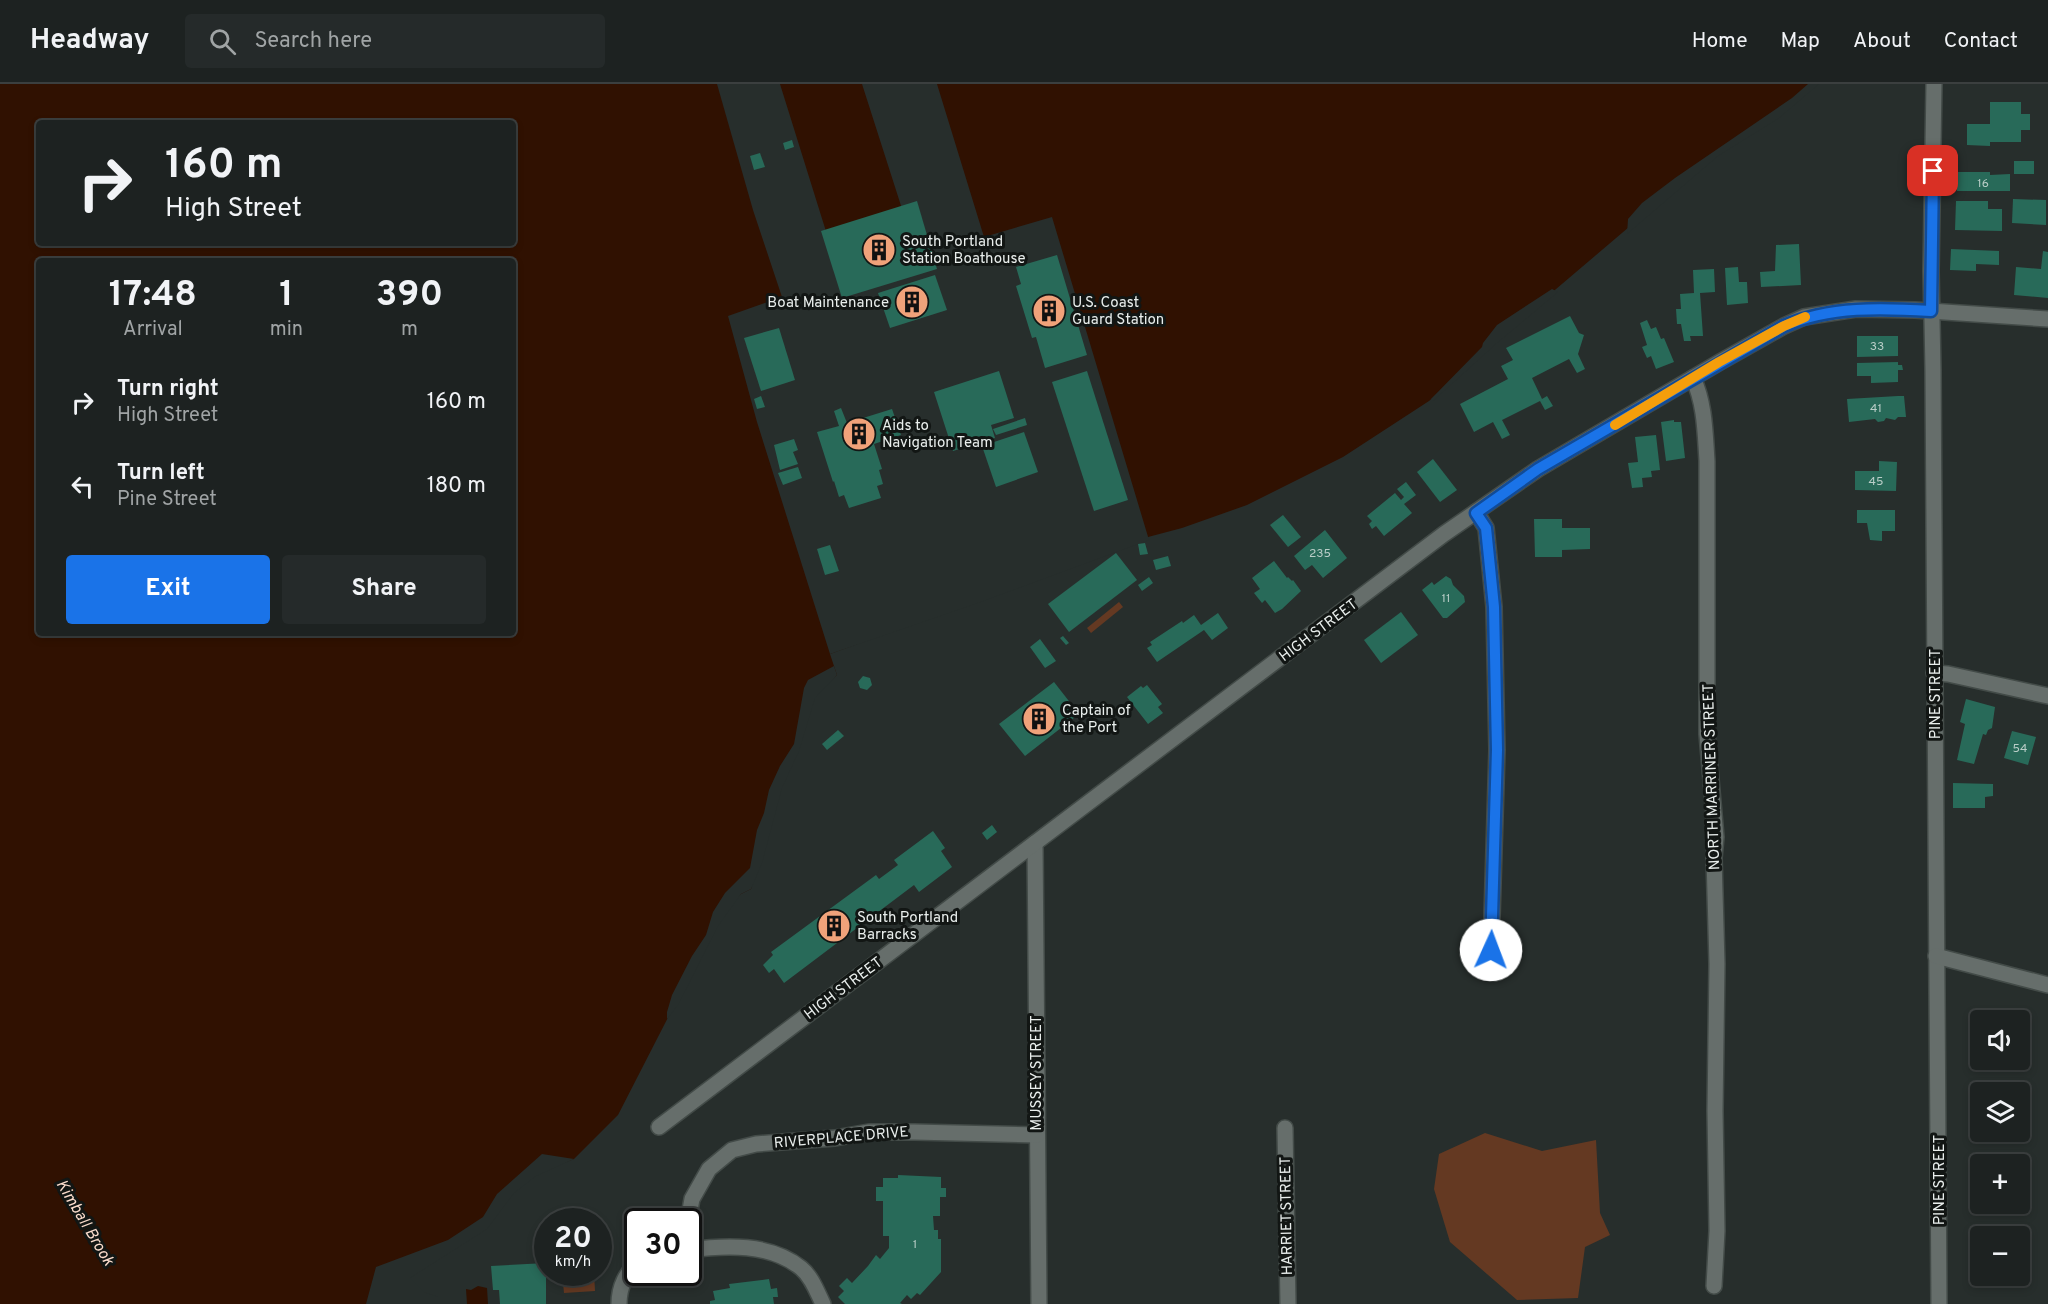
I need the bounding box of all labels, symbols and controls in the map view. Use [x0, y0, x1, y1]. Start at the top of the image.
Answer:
search box [185, 14, 605, 68]
text: Headway [30, 23, 149, 59]
icon: search [206, 25, 239, 58]
text: Search here [254, 28, 372, 55]
text: Home [1692, 28, 1748, 55]
text: Map [1781, 28, 1820, 55]
text: About [1853, 28, 1911, 55]
text: Contact [1944, 28, 2018, 55]
text: 160 m [165, 140, 283, 193]
icon: right [66, 144, 144, 222]
pin [1907, 145, 1958, 196]
icon: arrive [1916, 154, 1949, 187]
house number: 16 [1977, 176, 1989, 192]
text: High Street [165, 192, 302, 226]
building icon: South Portland Station Boathouse [861, 232, 897, 268]
place label: South Portland Station Boathouse [902, 233, 1026, 269]
text: 17:48 [109, 273, 197, 319]
text: 1 [279, 273, 294, 319]
text: 390 [376, 273, 443, 319]
building icon: Boat Maintenance [894, 284, 930, 320]
building icon: U.S. Coast Guard Station [1031, 293, 1067, 329]
place label: Boat Maintenance [767, 294, 889, 313]
place label: U.S. Coast Guard Station [1072, 294, 1164, 330]
text: Arrival [123, 317, 183, 343]
text: min [270, 317, 303, 343]
text: m [401, 317, 418, 343]
house number: 33 [1870, 339, 1884, 355]
text: Turn right [117, 376, 219, 403]
icon: right [66, 386, 99, 419]
text: 160 m [427, 389, 486, 416]
house number: 41 [1870, 401, 1882, 417]
text: High Street [117, 403, 218, 429]
building icon: Aids to Navigation Team [841, 416, 877, 452]
place label: Aids to Navigation Team [882, 417, 993, 453]
text: Turn left [117, 460, 205, 487]
icon: left [66, 470, 99, 503]
text: 180 m [427, 473, 486, 500]
house number: 45 [1869, 474, 1883, 490]
text: Pine Street [117, 487, 217, 513]
house number: 235 [1309, 546, 1331, 562]
button: Exit [66, 555, 270, 624]
button: Share [282, 555, 486, 624]
house number: 11 [1442, 591, 1450, 607]
street label: HIGH STREET [1276, 596, 1362, 667]
street label: PINE STREET [1927, 649, 1946, 739]
street label: NORTH MARRINER STREET [1700, 683, 1725, 870]
building icon: Captain of the Port [1021, 701, 1057, 737]
place label: Captain of the Port [1062, 702, 1131, 738]
house number: 54 [2012, 741, 2028, 757]
building icon: South Portland Barracks [816, 908, 852, 944]
place label: South Portland Barracks [857, 909, 958, 945]
position arrow [1459, 918, 1523, 982]
street label: HIGH STREET [801, 954, 887, 1025]
map controls [1970, 1010, 2030, 1286]
button: sound [1970, 1010, 2030, 1070]
street label: MUSSEY STREET [1028, 1015, 1047, 1131]
button: layers [1970, 1082, 2030, 1142]
street label: RIVERPLACE DRIVE [773, 1123, 909, 1154]
street label: PINE STREET [1931, 1135, 1950, 1225]
button: + [1970, 1154, 2030, 1214]
street label: HARRIET STREET [1277, 1156, 1298, 1276]
water label: Kimball Brook [51, 1176, 118, 1270]
speed limit sign: 30 [624, 1208, 702, 1286]
text: 20 [554, 1221, 592, 1258]
button: − [1970, 1226, 2030, 1286]
house number: 1 [913, 1237, 917, 1253]
text: km/h [555, 1253, 591, 1272]

